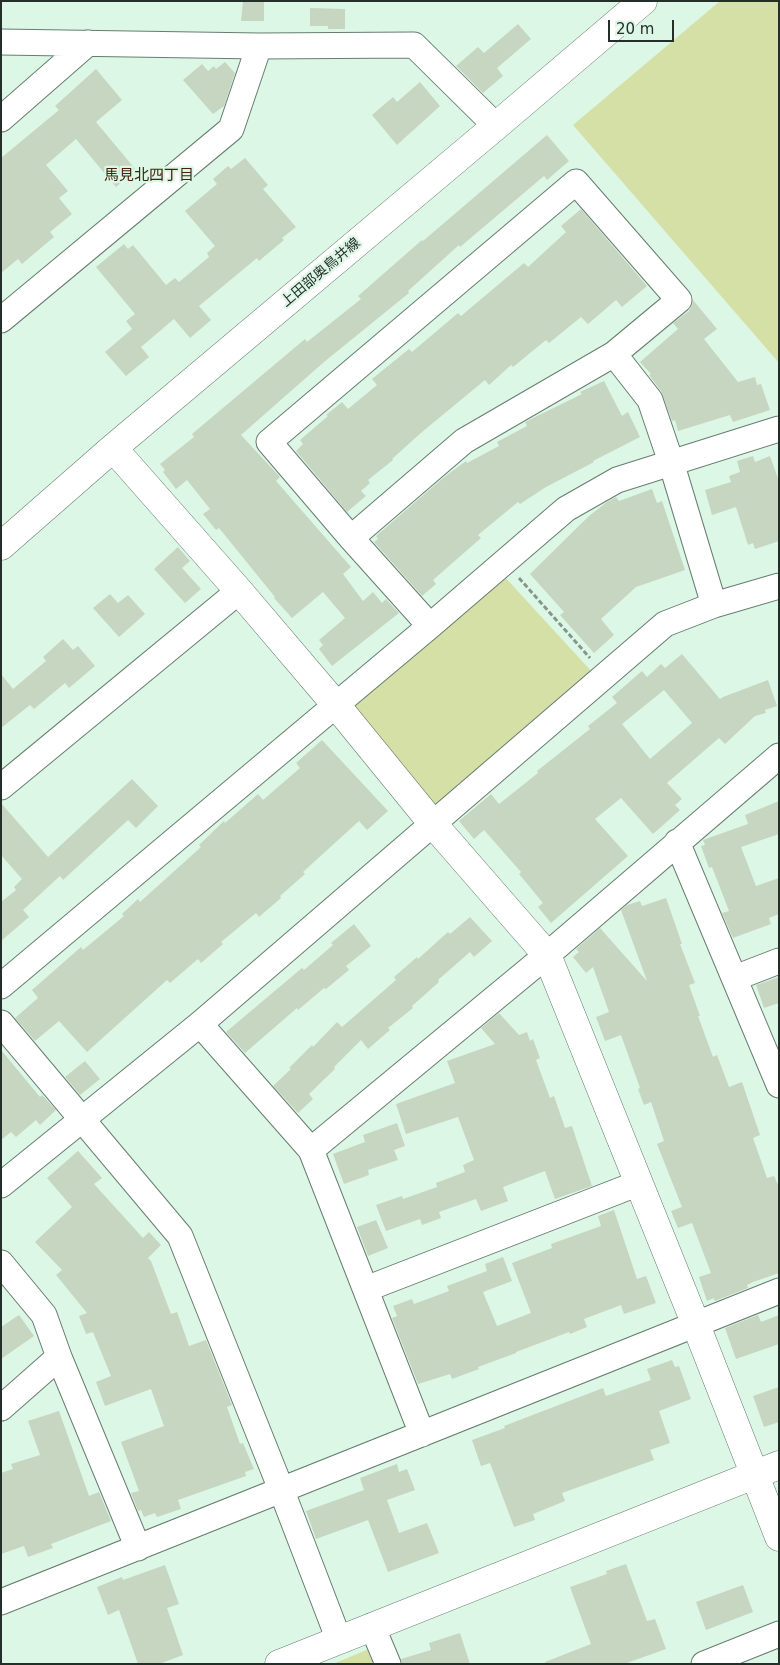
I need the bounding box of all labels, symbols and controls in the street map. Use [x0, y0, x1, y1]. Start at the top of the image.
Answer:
scale bar [610, 10, 676, 42]
text: 20 m [616, 20, 654, 38]
district label: 馬見北四丁目 [104, 167, 194, 185]
street label: 上田部奥鳥井線 [278, 235, 364, 311]

